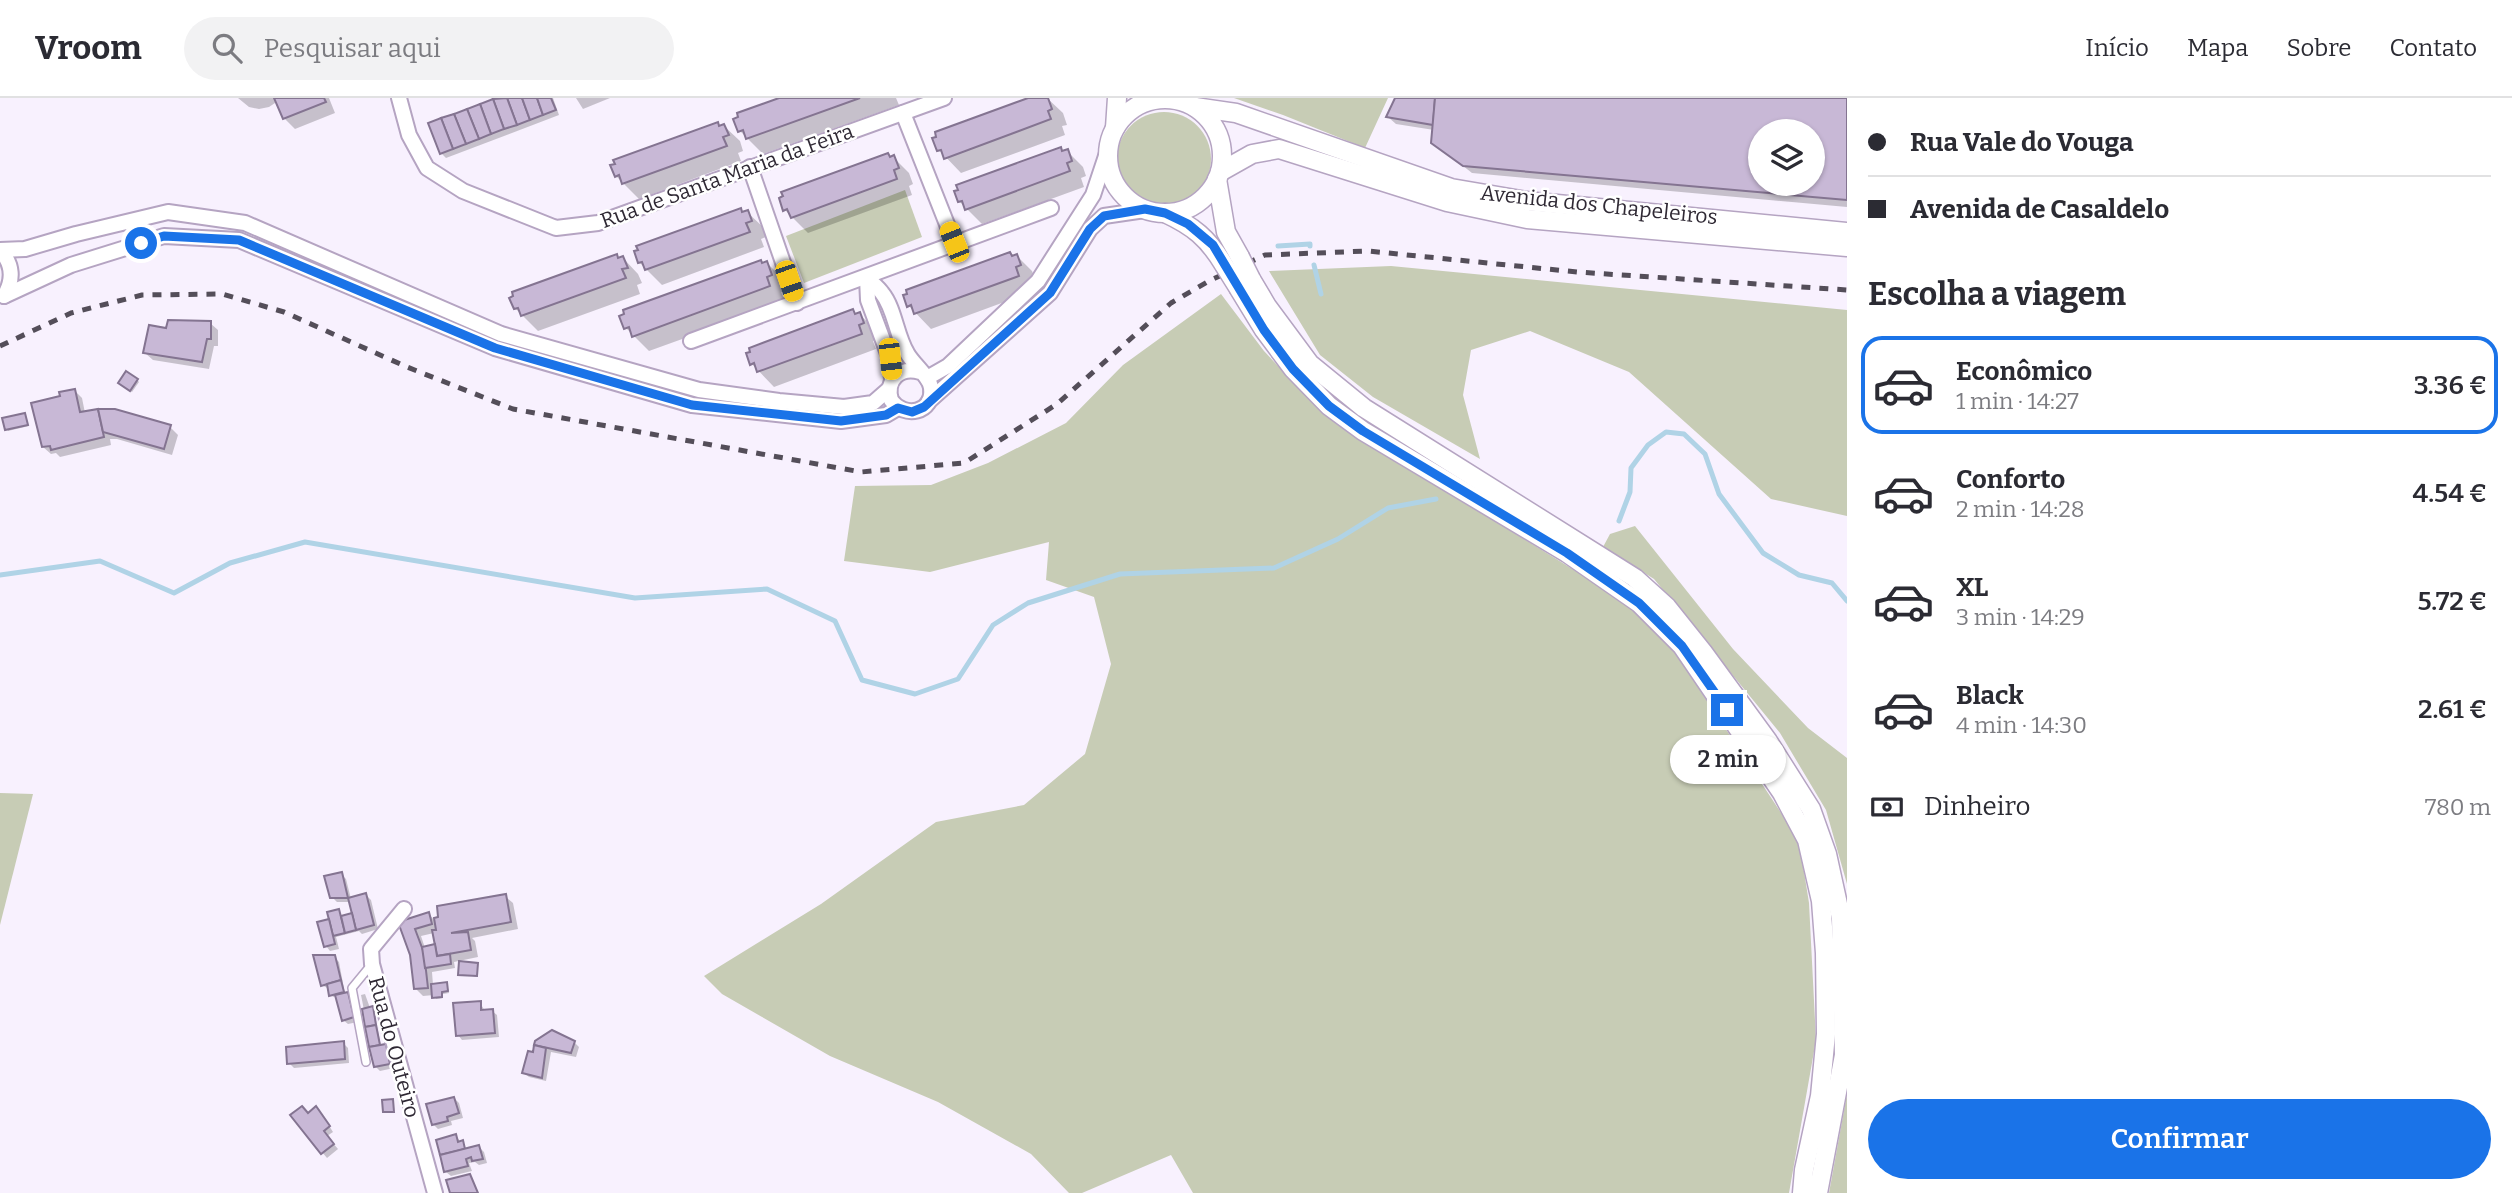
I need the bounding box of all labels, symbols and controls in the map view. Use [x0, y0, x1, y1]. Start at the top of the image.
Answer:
search box [184, 17, 674, 80]
text: Vroom [35, 28, 142, 68]
icon: search [208, 29, 246, 67]
text: Pesquisar aqui [264, 33, 441, 64]
text: Início [2085, 34, 2149, 62]
text: Mapa [2187, 34, 2248, 62]
text: Sobre [2286, 34, 2351, 62]
text: Contato [2389, 34, 2477, 62]
street label: Rua de Santa Maria da Feira [597, 118, 858, 234]
map controls [1748, 119, 1825, 196]
button: layers [1748, 119, 1825, 196]
text: Rua Vale do Vouga [1910, 127, 2134, 158]
street label: Avenida dos Chapeleiros [1479, 180, 1719, 230]
text: Avenida de Casaldelo [1910, 194, 2169, 225]
car [937, 219, 972, 265]
route start [125, 227, 157, 259]
car [773, 258, 806, 304]
text: Escolha a viagem [1868, 275, 2126, 313]
car [878, 337, 903, 381]
icon: car [1872, 354, 1935, 417]
text: Econômico [1956, 356, 2092, 387]
text: 3.36 € [2414, 370, 2487, 401]
text: 1 min · 14:27 [1956, 387, 2079, 415]
icon: car [1872, 462, 1935, 525]
text: Conforto [1956, 464, 2065, 495]
text: 4.54 € [2413, 478, 2487, 509]
text: 2 min · 14:28 [1956, 495, 2084, 523]
icon: car [1872, 570, 1935, 633]
text: XL [1956, 572, 1988, 603]
text: 5.72 € [2418, 586, 2487, 617]
text: 3 min · 14:29 [1956, 603, 2085, 631]
icon: car [1872, 678, 1935, 741]
text: Black [1956, 680, 2024, 711]
route end [1711, 694, 1743, 726]
text: 2.61 € [2418, 694, 2487, 725]
text: 4 min · 14:30 [1956, 711, 2087, 739]
callout: 2 min [1669, 734, 1785, 784]
text: 2 min [1698, 745, 1758, 773]
icon: cash [1868, 788, 1906, 826]
text: Dinheiro [1924, 791, 2030, 822]
text: 780 m [2425, 793, 2491, 821]
street label: Rua do Outeiro [363, 973, 425, 1121]
button: Confirmar [1868, 1099, 2491, 1179]

